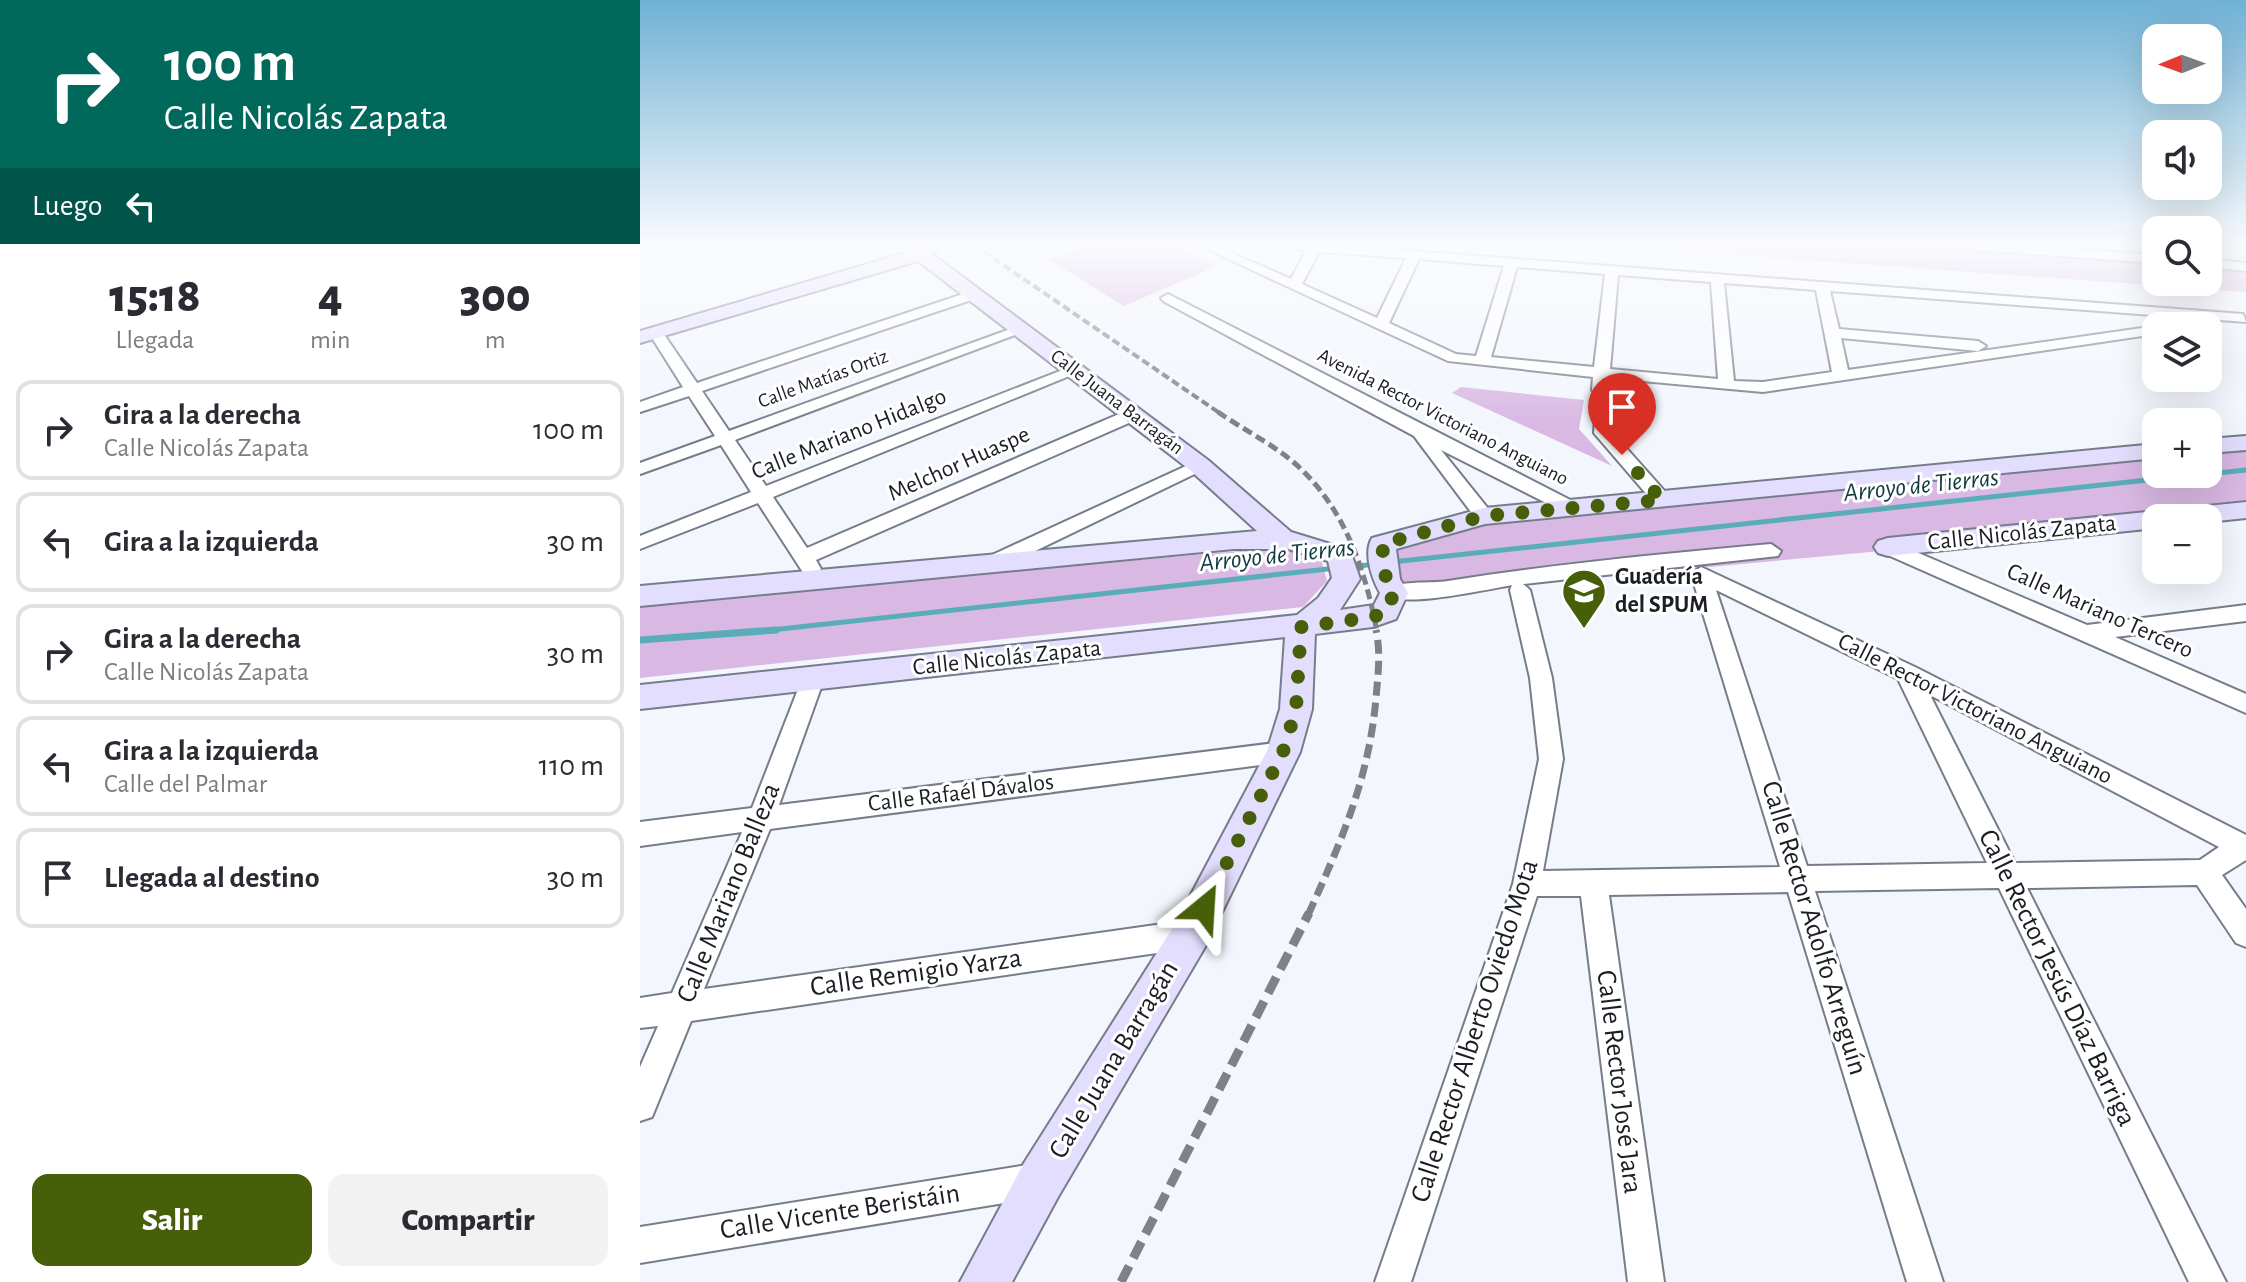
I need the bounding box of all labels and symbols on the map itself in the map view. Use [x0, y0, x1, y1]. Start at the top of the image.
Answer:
north arrow [2142, 24, 2222, 104]
street label: Avenida Rector Victoriano Anguiano [1314, 345, 1572, 489]
street label: Calle Matías Ortiz [755, 346, 891, 412]
street label: Calle Juana Barragán [1047, 346, 1187, 458]
pin [1588, 373, 1656, 455]
street label: Calle Mariano Hidalgo [748, 384, 950, 484]
street label: Melchor Huaspe [885, 422, 1033, 506]
water label: Arroyo de Tierras [1841, 464, 2000, 506]
street label: Calle Nicolás Zapata [1927, 511, 2117, 555]
water label: Arroyo de Tierras [1197, 534, 1356, 576]
street label: Calle Mariano Tercero [2003, 559, 2197, 663]
place label: Guadería del SPUM [1615, 565, 1708, 617]
school or university icon: Guadería del SPUM [1560, 567, 1608, 630]
street label: Calle Rector Victoriano Anguiano [1834, 629, 2116, 789]
street label: Calle Nicolás Zapata [912, 636, 1102, 680]
street label: Calle Rafaél Dávalos [867, 770, 1055, 816]
street label: Calle Rector Adolfo Arreguín [1756, 778, 1872, 1078]
street label: Calle Mariano Balleza [672, 779, 786, 1007]
street label: Calle Rector Jesús Díaz Barriga [1973, 825, 2141, 1131]
street label: Calle Rector Alberto Oviedo Mota [1406, 856, 1544, 1206]
position arrow [1162, 866, 1246, 950]
street label: Calle Remigio Yarza [808, 944, 1024, 1002]
street label: Calle Juana Barragán [1044, 956, 1184, 1164]
street label: Calle Rector José Jara [1591, 969, 1647, 1195]
street label: Calle Vicente Beristáin [718, 1179, 962, 1245]

